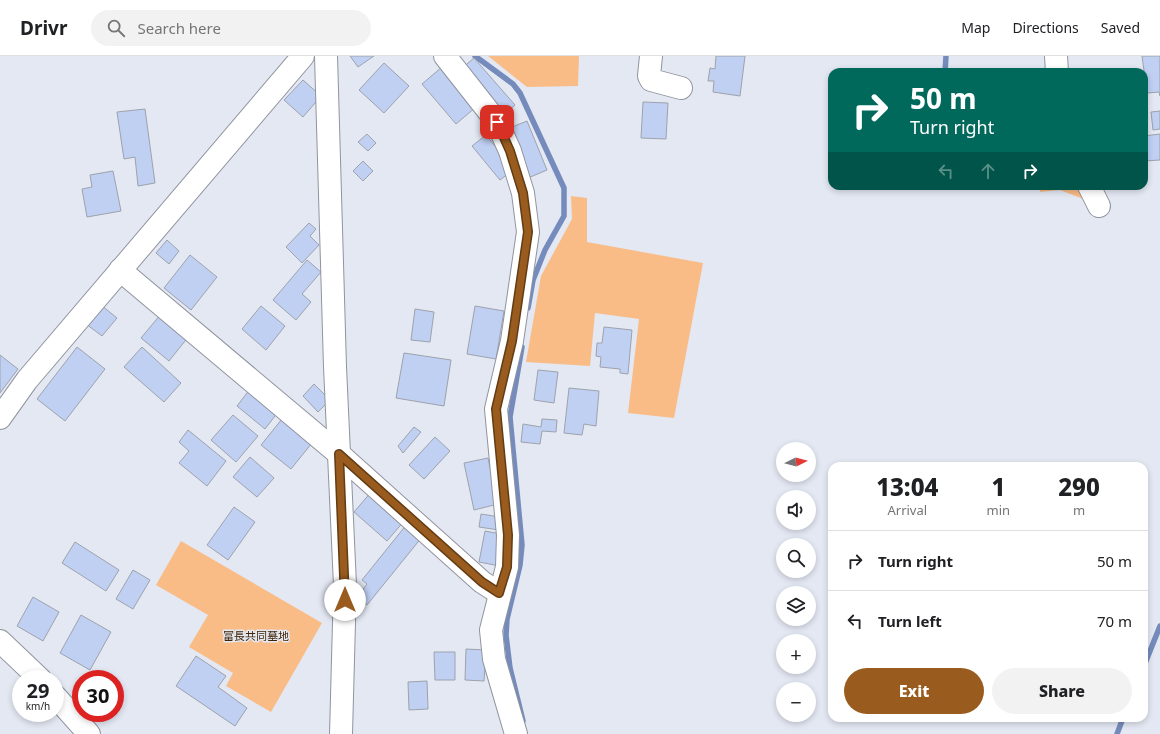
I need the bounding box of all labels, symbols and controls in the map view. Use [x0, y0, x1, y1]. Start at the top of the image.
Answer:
search box [91, 10, 371, 46]
text: Drivr [20, 15, 67, 41]
icon: search [105, 17, 127, 39]
text: Search here [137, 18, 221, 38]
text: Map [961, 18, 990, 37]
text: Directions [1012, 18, 1079, 37]
text: Saved [1101, 18, 1140, 37]
text: 50 m [910, 79, 977, 117]
icon: right [844, 84, 896, 136]
pin [480, 105, 514, 139]
icon: arrive [486, 111, 508, 133]
text: Turn right [910, 115, 994, 139]
icon: left [935, 160, 957, 182]
icon: ahead [977, 160, 999, 182]
icon: right [1019, 160, 1041, 182]
north arrow [776, 442, 816, 482]
map controls [776, 442, 816, 722]
text: 13:04 [876, 470, 938, 503]
text: 1 [991, 470, 1005, 503]
text: 290 [1058, 470, 1100, 503]
button: sound [776, 490, 816, 530]
text: Arrival [887, 501, 927, 519]
text: min [987, 501, 1010, 519]
text: m [1073, 501, 1085, 519]
button: search [776, 538, 816, 578]
icon: right [844, 550, 866, 572]
text: Turn right [878, 551, 953, 571]
text: 50 m [1097, 551, 1132, 571]
position arrow [324, 579, 366, 621]
button: layers [776, 586, 816, 626]
icon: left [844, 610, 866, 632]
text: Turn left [878, 611, 942, 631]
text: 70 m [1097, 611, 1132, 631]
park label: 富長共同墓地 [223, 628, 289, 643]
button: + [776, 634, 816, 674]
button: Exit [844, 668, 984, 714]
button: Share [992, 668, 1132, 714]
speed limit sign: 30 [72, 670, 124, 722]
text: 29 [27, 677, 49, 704]
button: − [776, 682, 816, 722]
text: km/h [26, 699, 50, 713]

